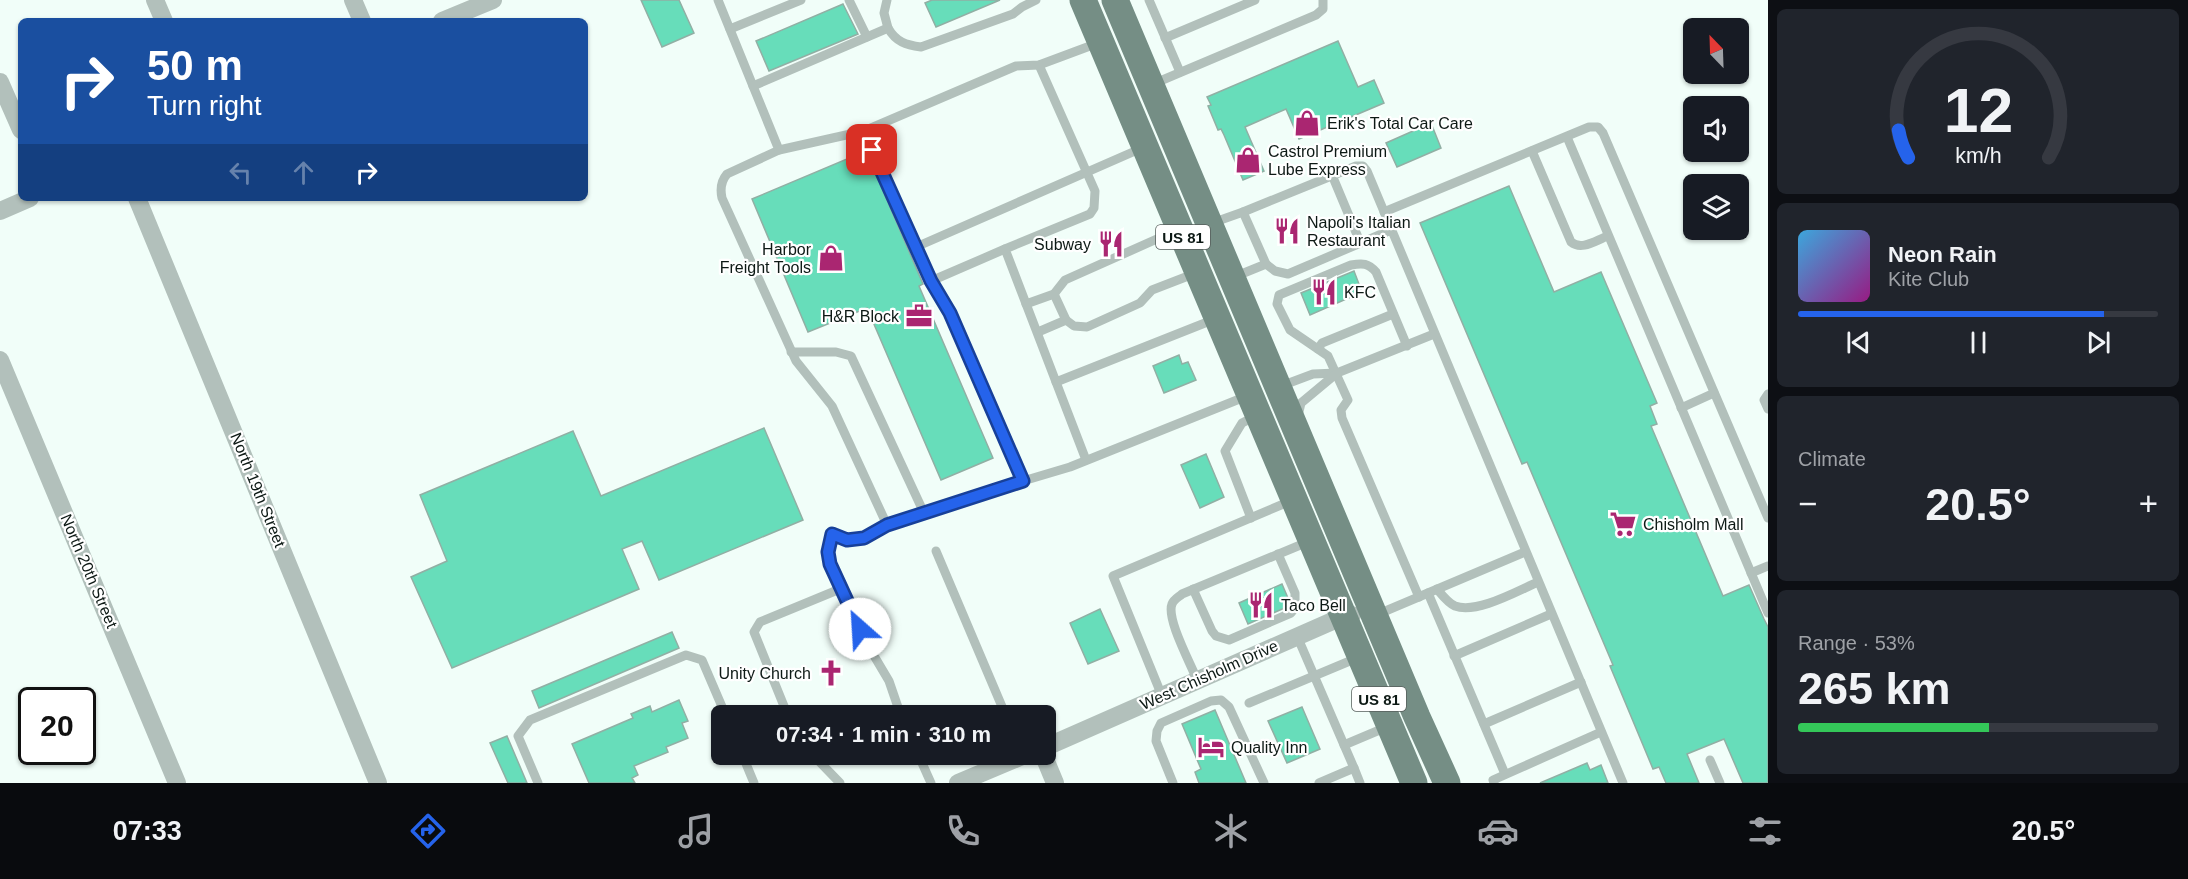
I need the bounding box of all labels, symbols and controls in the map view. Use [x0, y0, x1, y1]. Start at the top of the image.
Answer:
north arrow [1683, 18, 1749, 84]
map controls [1683, 18, 1749, 240]
icon: right [48, 42, 126, 120]
text: 50 m [147, 42, 243, 89]
text: 12 [1943, 76, 2013, 145]
text: Turn right [147, 91, 262, 121]
button: sound [1683, 96, 1749, 162]
shop icon: Erik's Total Car Care [1292, 108, 1322, 138]
place label: Erik's Total Car Care [1327, 115, 1473, 132]
pin [846, 124, 897, 175]
icon: arrive [855, 133, 888, 166]
place label: Castrol Premium Lube Express [1268, 143, 1387, 178]
shop icon: Castrol Premium Lube Express [1233, 145, 1263, 175]
text: km/h [1955, 145, 2001, 169]
icon: left [224, 156, 257, 189]
icon: ahead [287, 156, 320, 189]
icon: right [350, 156, 383, 189]
button: layers [1683, 174, 1749, 240]
place label: Napoli's Italian Restaurant [1307, 214, 1411, 249]
restaurant icon: Napoli's Italian Restaurant [1272, 216, 1302, 246]
road number: US 81 [1156, 225, 1210, 249]
restaurant icon: Subway [1096, 229, 1126, 259]
place label: Subway [1034, 236, 1091, 253]
place label: Harbor Freight Tools [720, 241, 812, 276]
text: Neon Rain [1888, 242, 1997, 267]
shop icon: Harbor Freight Tools [816, 243, 846, 273]
text: Kite Club [1888, 268, 1969, 290]
restaurant icon: KFC [1309, 277, 1339, 307]
place label: KFC [1344, 284, 1376, 301]
office icon: H&R Block [904, 301, 934, 331]
place label: H&R Block [822, 308, 900, 325]
icon: previous [1842, 326, 1875, 359]
icon: pause [1962, 326, 1995, 359]
icon: next [2082, 326, 2115, 359]
street label: North 19th Street [227, 430, 289, 550]
text: Climate [1798, 448, 1866, 470]
text: 20.5° [1925, 479, 2031, 530]
text: − [1798, 485, 1817, 522]
text: + [2139, 485, 2158, 522]
supermarket icon: Chisholm Mall [1608, 509, 1638, 539]
street label: North 20th Street [57, 512, 121, 631]
place label: Chisholm Mall [1643, 516, 1743, 533]
restaurant icon: Taco Bell [1246, 590, 1276, 620]
position arrow [828, 597, 892, 661]
place label: Taco Bell [1281, 597, 1346, 614]
text: Range · 53% [1798, 632, 1915, 654]
street label: West Chisholm Drive [1137, 637, 1281, 713]
church icon: Unity Church [816, 658, 846, 688]
text: 265 km [1798, 663, 1951, 714]
place label: Unity Church [719, 665, 811, 682]
speed limit sign: 20 [18, 687, 96, 765]
road number: US 81 [1352, 687, 1406, 711]
text: 07:34 · 1 min · 310 m [776, 722, 991, 747]
hotel icon: Quality Inn [1196, 732, 1226, 762]
place label: Quality Inn [1231, 739, 1307, 756]
icon: directions [407, 810, 449, 852]
icon: music [675, 810, 717, 852]
icon: phone [942, 810, 984, 852]
icon: climate [1210, 810, 1252, 852]
icon: car [1477, 810, 1519, 852]
icon: filters [1744, 810, 1786, 852]
text: 07:33 [113, 816, 182, 846]
text: 20.5° [2012, 816, 2075, 846]

